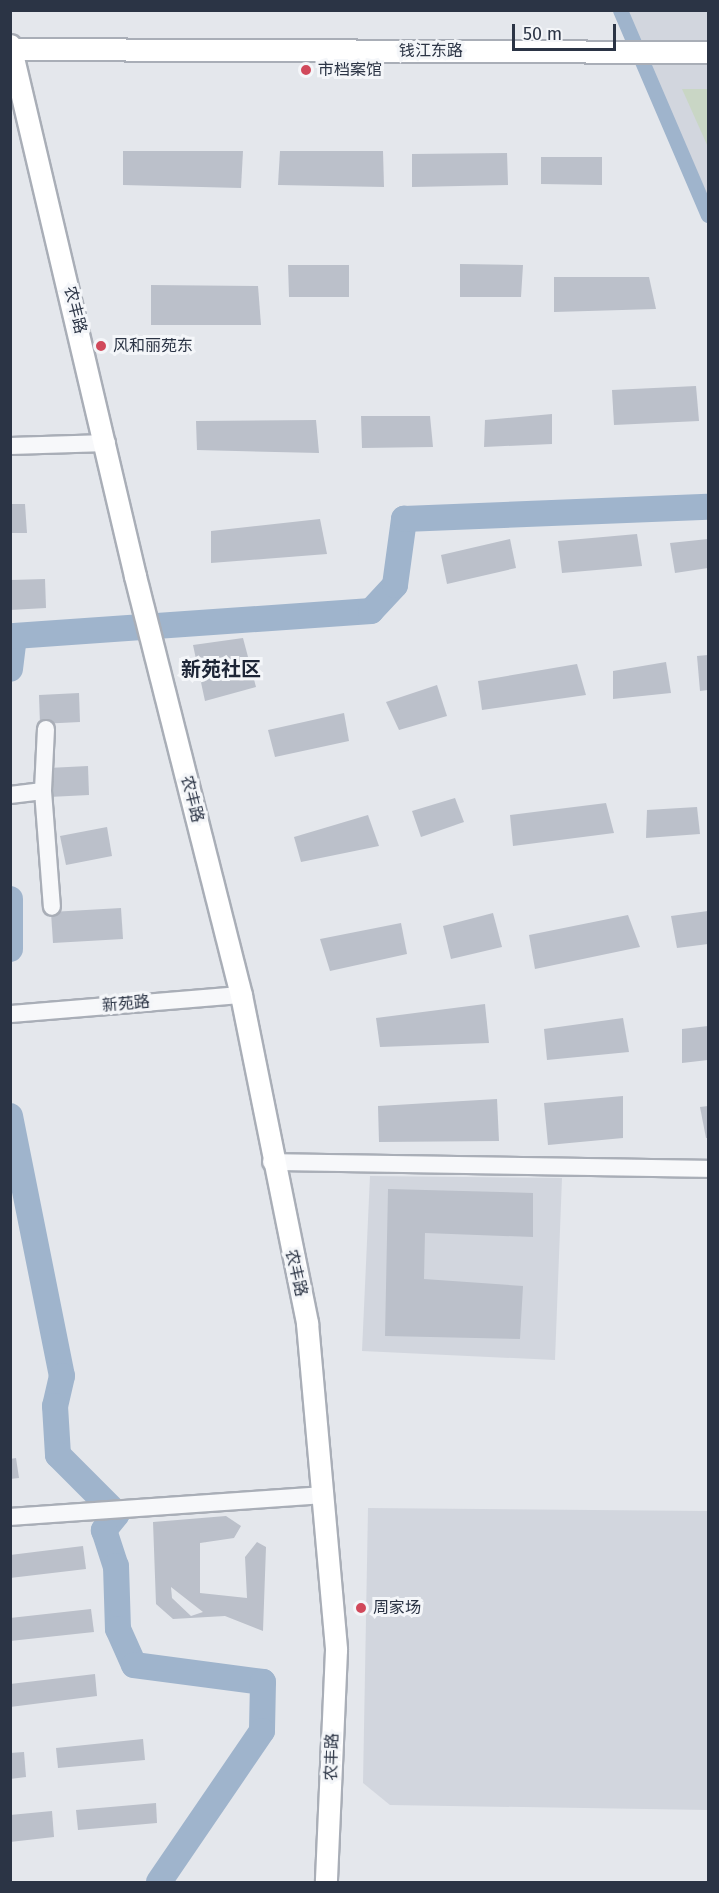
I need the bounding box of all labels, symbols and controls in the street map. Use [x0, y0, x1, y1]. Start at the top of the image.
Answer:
scale bar [515, 12, 618, 50]
text: 50 m [523, 23, 562, 45]
street label: 钱江东路 [399, 41, 463, 61]
place label: 市档案馆 [318, 60, 382, 80]
marker: 市档案馆 [299, 63, 313, 77]
street label: 农丰路 [60, 284, 90, 336]
place label: 风和丽苑东 [113, 336, 193, 356]
marker: 风和丽苑东 [94, 339, 108, 353]
district label: 新苑社区 [181, 657, 261, 681]
street label: 农丰路 [177, 773, 207, 825]
street label: 新苑路 [101, 992, 151, 1016]
street label: 农丰路 [281, 1247, 311, 1299]
place label: 周家场 [373, 1598, 421, 1618]
marker: 周家场 [354, 1601, 368, 1615]
street label: 农丰路 [322, 1733, 342, 1781]

